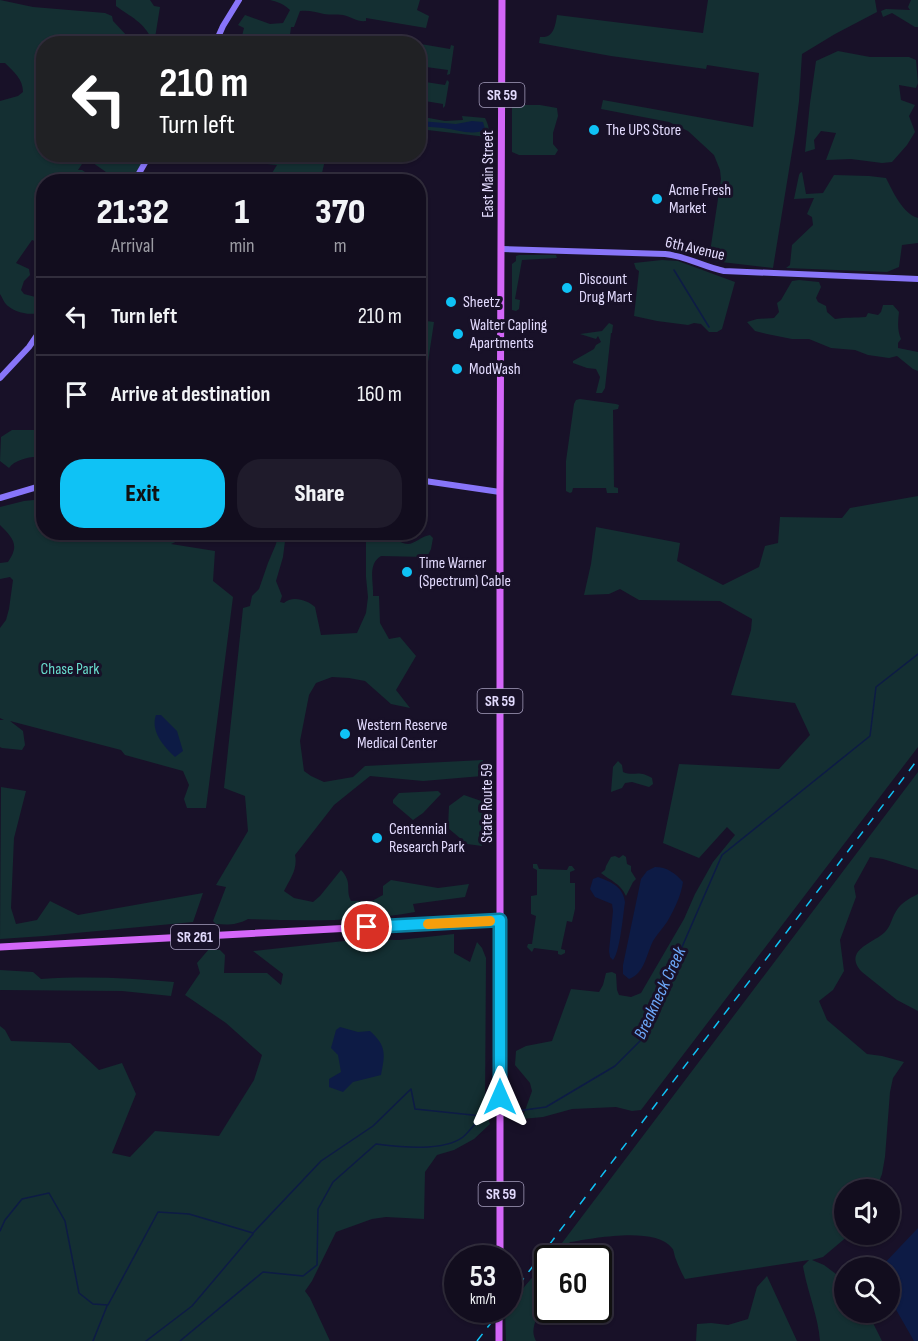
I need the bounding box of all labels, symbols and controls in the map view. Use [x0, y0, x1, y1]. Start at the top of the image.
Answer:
text: 210 m [159, 58, 248, 109]
icon: left [60, 60, 138, 138]
road number: SR 59 [480, 83, 524, 107]
text: Turn left [159, 109, 235, 141]
place label: The UPS Store [606, 121, 681, 140]
marker: The UPS Store [587, 123, 601, 137]
street label: East Main Street [479, 130, 498, 218]
place label: Acme Fresh Market [668, 181, 731, 218]
text: 21:32 [97, 191, 169, 234]
text: 1 [235, 191, 249, 234]
text: 370 [315, 191, 365, 234]
marker: Acme Fresh Market [650, 192, 664, 206]
street label: 6th Avenue [663, 233, 727, 265]
text: Arrival [111, 234, 154, 258]
text: min [229, 234, 255, 258]
text: m [334, 234, 347, 258]
place label: Discount Drug Mart [579, 270, 633, 307]
marker: Discount Drug Mart [560, 281, 574, 295]
place label: Sheetz [463, 293, 501, 312]
marker: Sheetz [444, 295, 458, 309]
icon: left [60, 300, 93, 333]
text: Turn left [111, 303, 177, 330]
text: 210 m [358, 303, 402, 330]
place label: Walter Capling Apartments [469, 316, 547, 353]
marker: Walter Capling Apartments [451, 327, 465, 341]
place label: ModWash [469, 360, 521, 379]
marker: ModWash [450, 362, 464, 376]
icon: arrive [60, 378, 93, 411]
text: Arrive at destination [111, 381, 270, 408]
text: 160 m [357, 381, 402, 408]
button: Exit [60, 459, 225, 528]
button: Share [237, 459, 402, 528]
place label: Time Warner (Spectrum) Cable [419, 554, 511, 591]
marker: Time Warner (Spectrum) Cable [400, 565, 414, 579]
park label: Chase Park [41, 660, 99, 679]
road number: SR 59 [478, 689, 522, 713]
place label: Western Reserve Medical Center [357, 716, 448, 753]
marker: Western Reserve Medical Center [338, 727, 352, 741]
street label: State Route 59 [478, 763, 497, 843]
place label: Centennial Research Park [389, 820, 465, 857]
marker: Centennial Research Park [370, 831, 384, 845]
pin [341, 901, 392, 952]
icon: arrive [350, 910, 383, 943]
road number: SR 261 [171, 925, 219, 949]
water label: Breakneck Creek [630, 943, 691, 1042]
position arrow [468, 1065, 532, 1129]
map controls [834, 1179, 900, 1323]
button: sound [834, 1179, 900, 1245]
road number: SR 59 [478, 1182, 524, 1206]
speed limit sign: 60 [534, 1245, 612, 1323]
button: search [834, 1257, 900, 1323]
text: 53 [470, 1259, 496, 1295]
text: km/h [470, 1290, 496, 1309]

